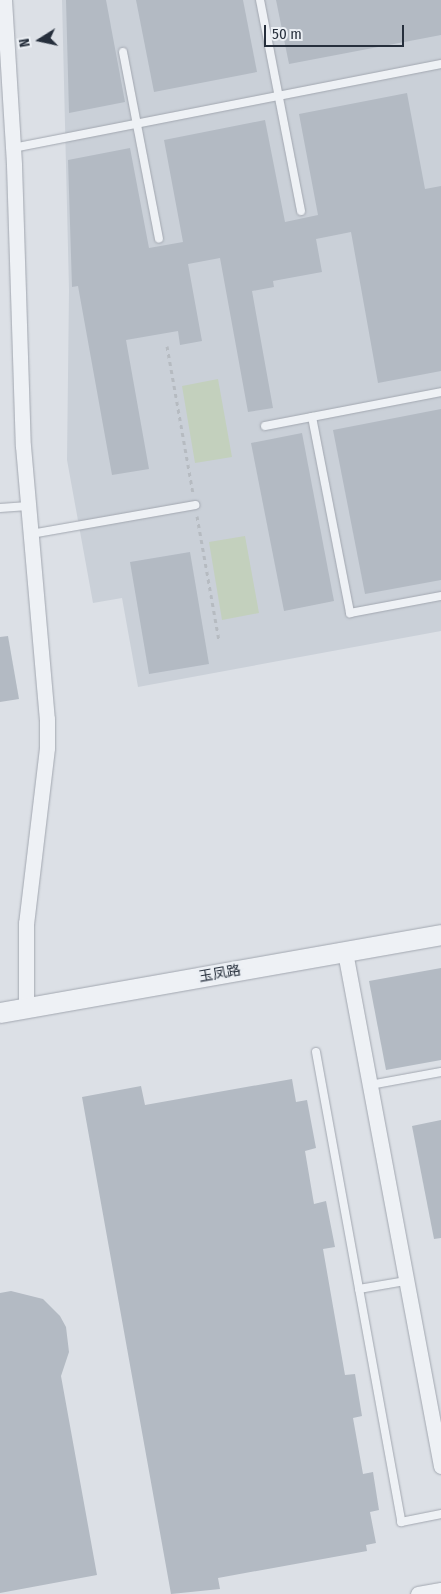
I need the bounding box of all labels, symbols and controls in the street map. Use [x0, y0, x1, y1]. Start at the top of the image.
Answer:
north arrow [15, 15, 65, 65]
scale bar [266, 15, 406, 47]
text: 50 m [272, 25, 302, 43]
text: N [16, 37, 34, 48]
street label: 玉凤路 [198, 962, 242, 986]

